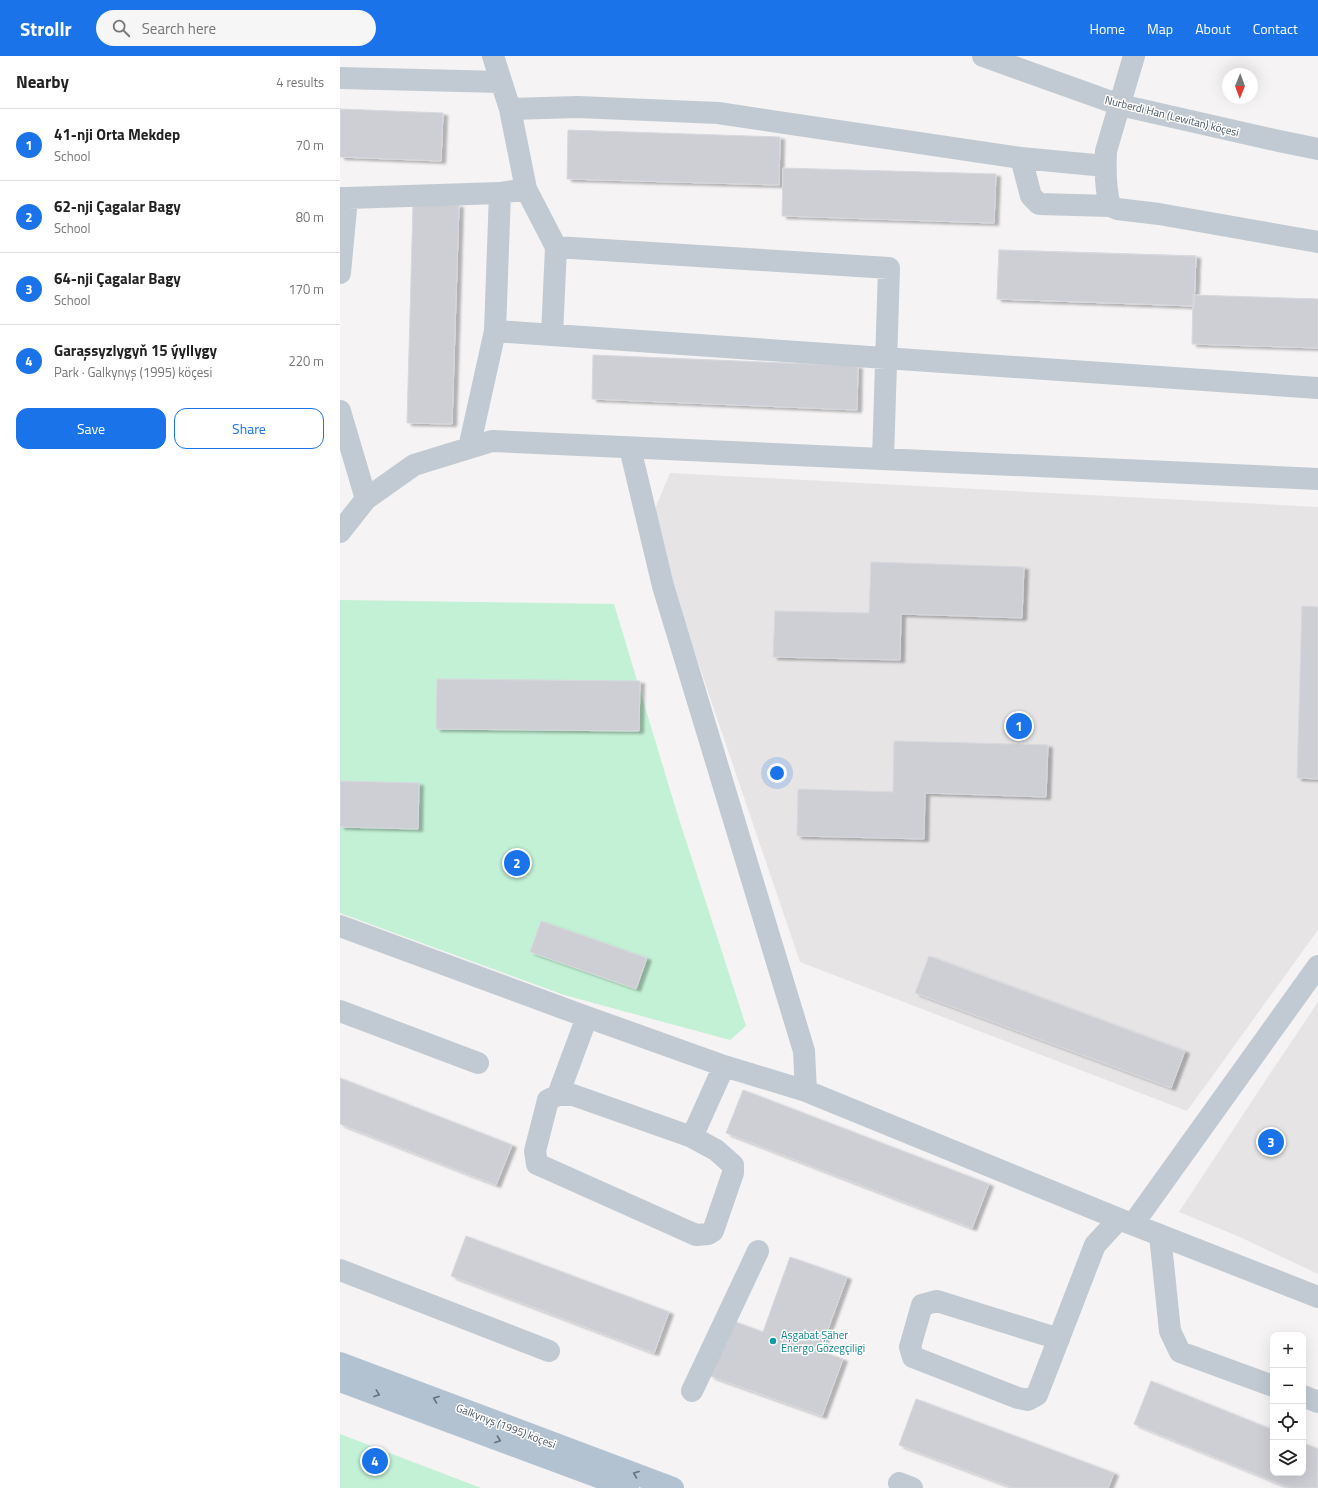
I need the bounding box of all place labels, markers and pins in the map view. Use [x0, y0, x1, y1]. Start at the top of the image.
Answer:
pin: 1 [1006, 711, 1032, 741]
pin: 2 [504, 848, 530, 878]
pin: 3 [1258, 1127, 1284, 1157]
place label: Aşgabat Şäher Energo Gözegçiligi [781, 1327, 865, 1356]
marker: Aşgabat Şäher Energo Gözegçiligi [768, 1336, 778, 1346]
pin: 4 [362, 1446, 388, 1476]

